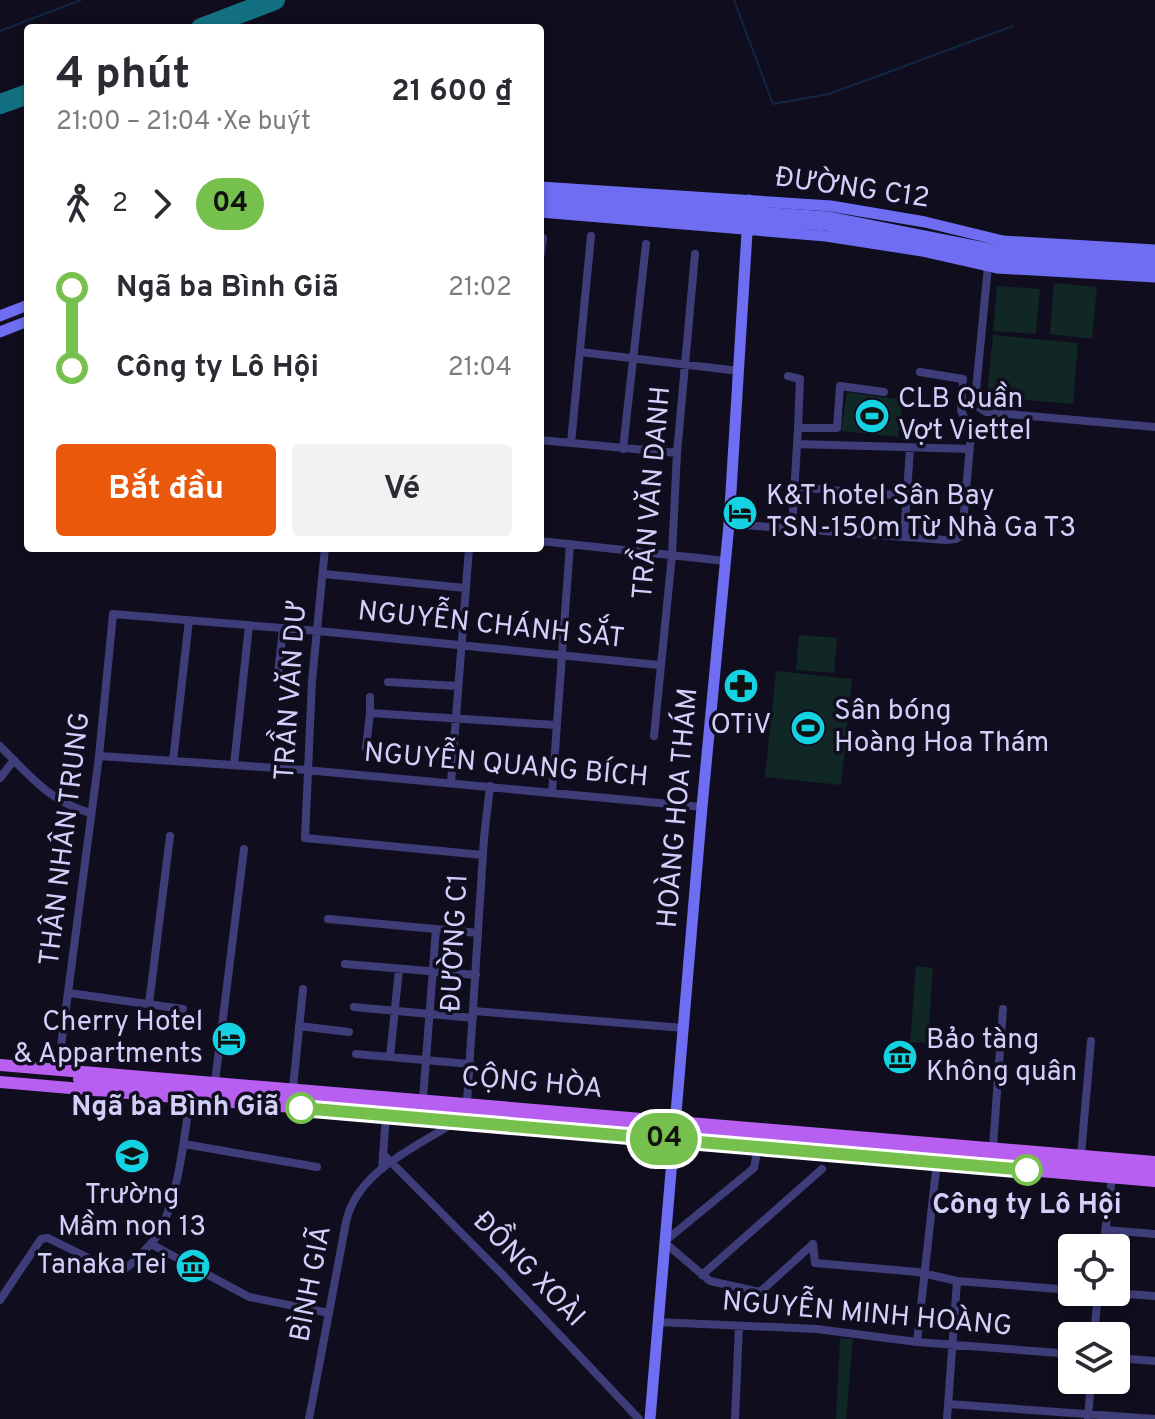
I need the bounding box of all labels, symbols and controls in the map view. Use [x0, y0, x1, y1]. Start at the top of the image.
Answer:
text: 4 phút [56, 48, 190, 104]
text: 21 600 ₫ [391, 74, 512, 111]
text: 21:00 – 21:04 · Xe buýt [56, 106, 311, 139]
street label: ĐƯỜNG C12 [772, 158, 932, 218]
icon: walk [56, 182, 100, 226]
icon: forward [140, 182, 184, 226]
text: 04 [212, 186, 248, 222]
text: 2 [112, 188, 128, 221]
text: Ngã ba Bình Giã [116, 270, 339, 307]
text: 21:02 [448, 272, 512, 305]
text: Công ty Lô Hội [116, 350, 319, 387]
text: 21:04 [448, 352, 512, 385]
place label: CLB Quần Vợt Viettel [898, 381, 1032, 450]
street label: TRẦN VĂN DANH [620, 384, 680, 601]
sports icon: CLB Quần Vợt Viettel [853, 397, 891, 435]
button: Bắt đầu [56, 444, 276, 536]
button: Vé [292, 444, 512, 536]
place label: K&T hotel Sân Bay TSN-150m Từ Nhà Ga T3 [766, 479, 1076, 547]
hotel icon: K&T hotel Sân Bay TSN-150m Từ Nhà Ga T3 [721, 494, 759, 532]
street label: NGUYỄN CHÁNH SẮT [356, 587, 627, 658]
street label: TRẦN VĂN DƯ [262, 599, 316, 782]
pharmacy icon: OTiV [722, 667, 760, 705]
street label: HOÀNG HOA THÁM [649, 686, 707, 930]
place label: Sân bóng Hoàng Hoa Thám [834, 694, 1049, 762]
place label: OTiV [711, 708, 771, 744]
sports icon: Sân bóng Hoàng Hoa Thám [789, 709, 827, 747]
street label: THÂN NHÂN TRUNG [31, 710, 99, 968]
street label: NGUYỄN QUANG BÍCH [362, 729, 650, 796]
street label: ĐƯỜNG C1 [432, 873, 478, 1013]
place label: Cherry Hotel & Appartments [14, 1005, 203, 1073]
hotel icon: Cherry Hotel & Appartments [210, 1020, 248, 1058]
place label: Bảo tàng Không quân [926, 1023, 1077, 1091]
museum icon: Bảo tàng Không quân [881, 1038, 919, 1076]
street label: CỘNG HÒA [460, 1058, 604, 1108]
place label: Ngã ba Bình Giã [71, 1090, 279, 1126]
marker: Ngã ba Bình Giã [286, 1093, 316, 1123]
line badge: 04 [628, 1113, 700, 1165]
text: 04 [646, 1121, 682, 1157]
school or university icon: Trường Mầm non 13 [113, 1137, 151, 1175]
marker: Công ty Lô Hội [1012, 1155, 1042, 1185]
place label: Trường Mầm non 13 [58, 1178, 206, 1246]
place label: Công ty Lô Hội [932, 1188, 1122, 1224]
street label: ĐỒNG XOÀI [464, 1201, 596, 1335]
street label: BÌNH GIÃ [281, 1222, 341, 1345]
map controls [1058, 1234, 1130, 1394]
button: locate [1058, 1234, 1130, 1306]
museum icon: Tanaka Tei [174, 1247, 212, 1285]
place label: Tanaka Tei [36, 1248, 167, 1284]
street label: NGUYỄN MINH HOÀNG [720, 1277, 1014, 1346]
button: layers [1058, 1322, 1130, 1394]

